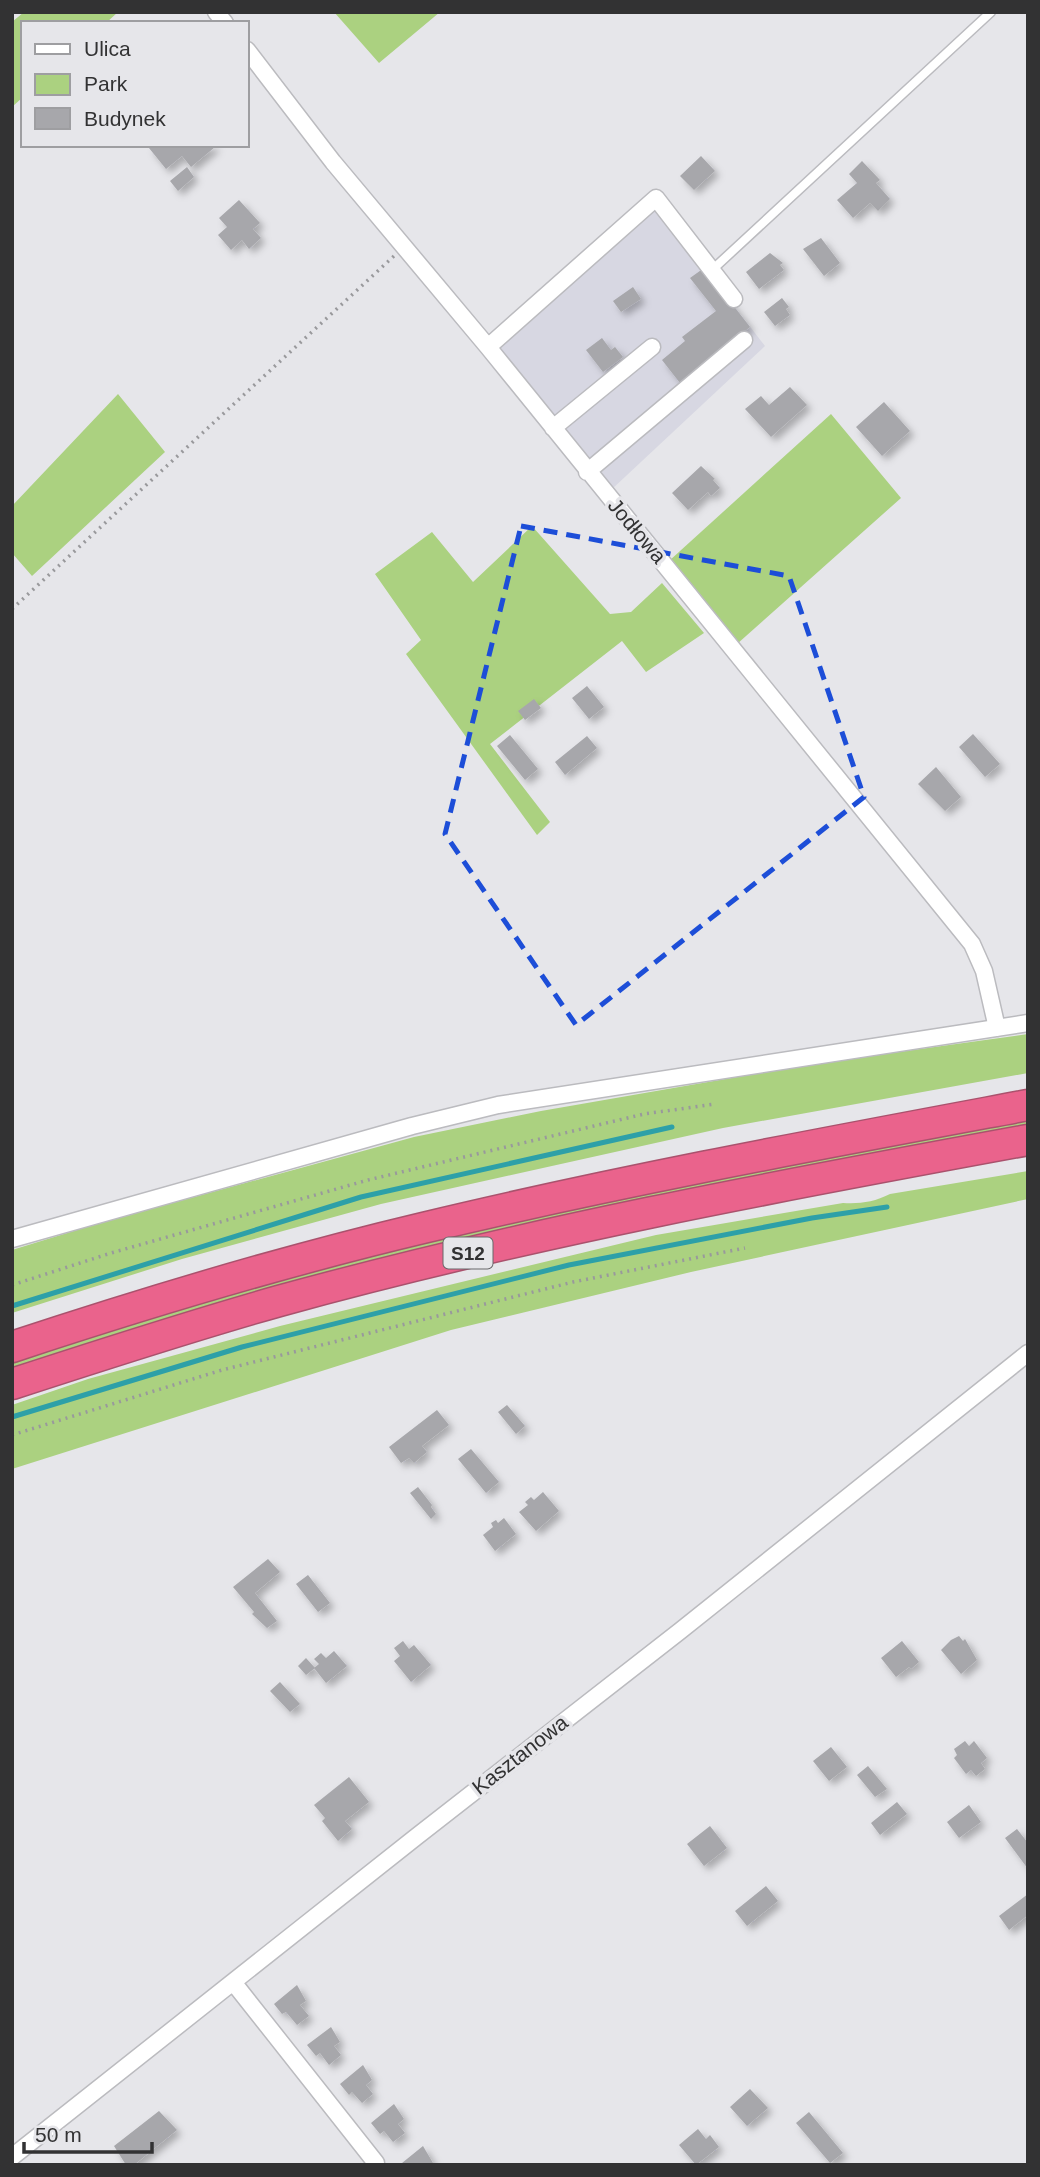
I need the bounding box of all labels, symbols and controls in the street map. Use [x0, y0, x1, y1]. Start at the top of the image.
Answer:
legend [21, 21, 248, 147]
text: Ulica [84, 37, 131, 60]
text: Park [84, 72, 128, 95]
text: Budynek [84, 107, 166, 130]
street label: Jodłowa [604, 494, 671, 568]
road number: S12 [444, 1238, 492, 1268]
street label: Kasztanowa [468, 1710, 572, 1799]
scale bar [24, 2110, 152, 2154]
text: 50 m [35, 2123, 82, 2146]

